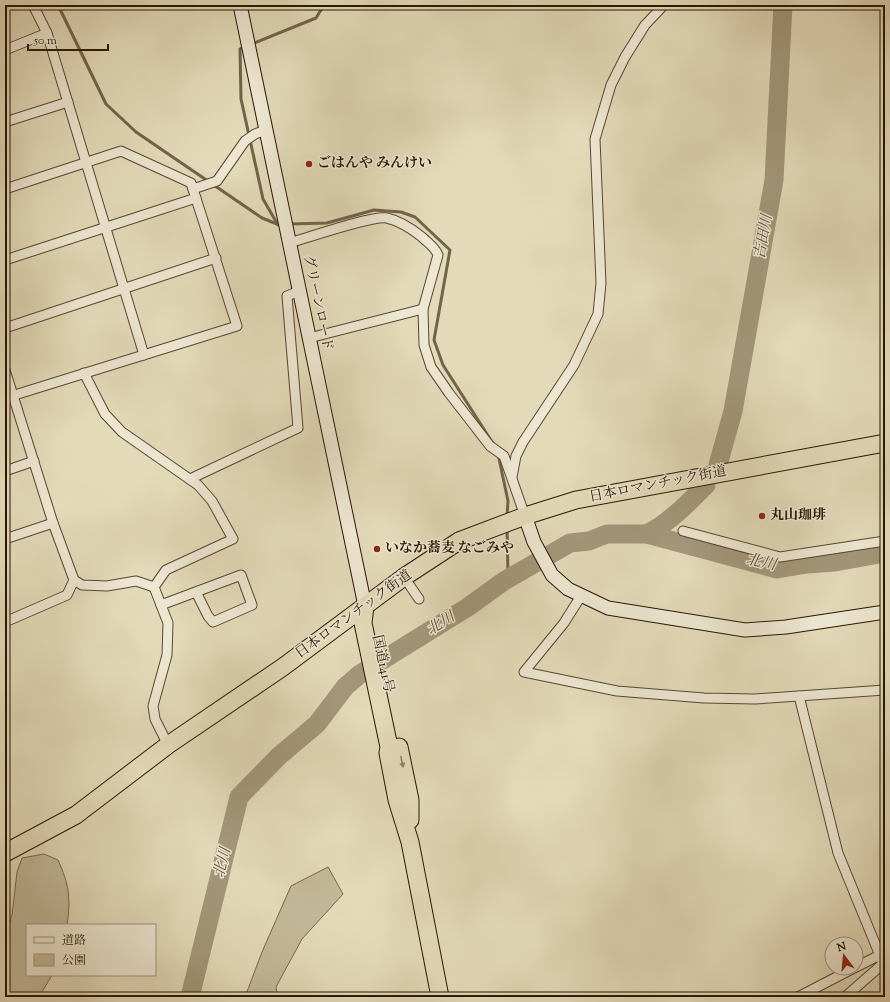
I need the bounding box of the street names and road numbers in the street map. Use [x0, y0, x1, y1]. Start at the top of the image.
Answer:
street label: グリーンロード [297, 253, 337, 353]
street label: 日本ロマンチック街道 [588, 462, 728, 508]
street label: 日本ロマンチック街道 [292, 566, 416, 664]
street label: 国道141号 [366, 633, 398, 695]

